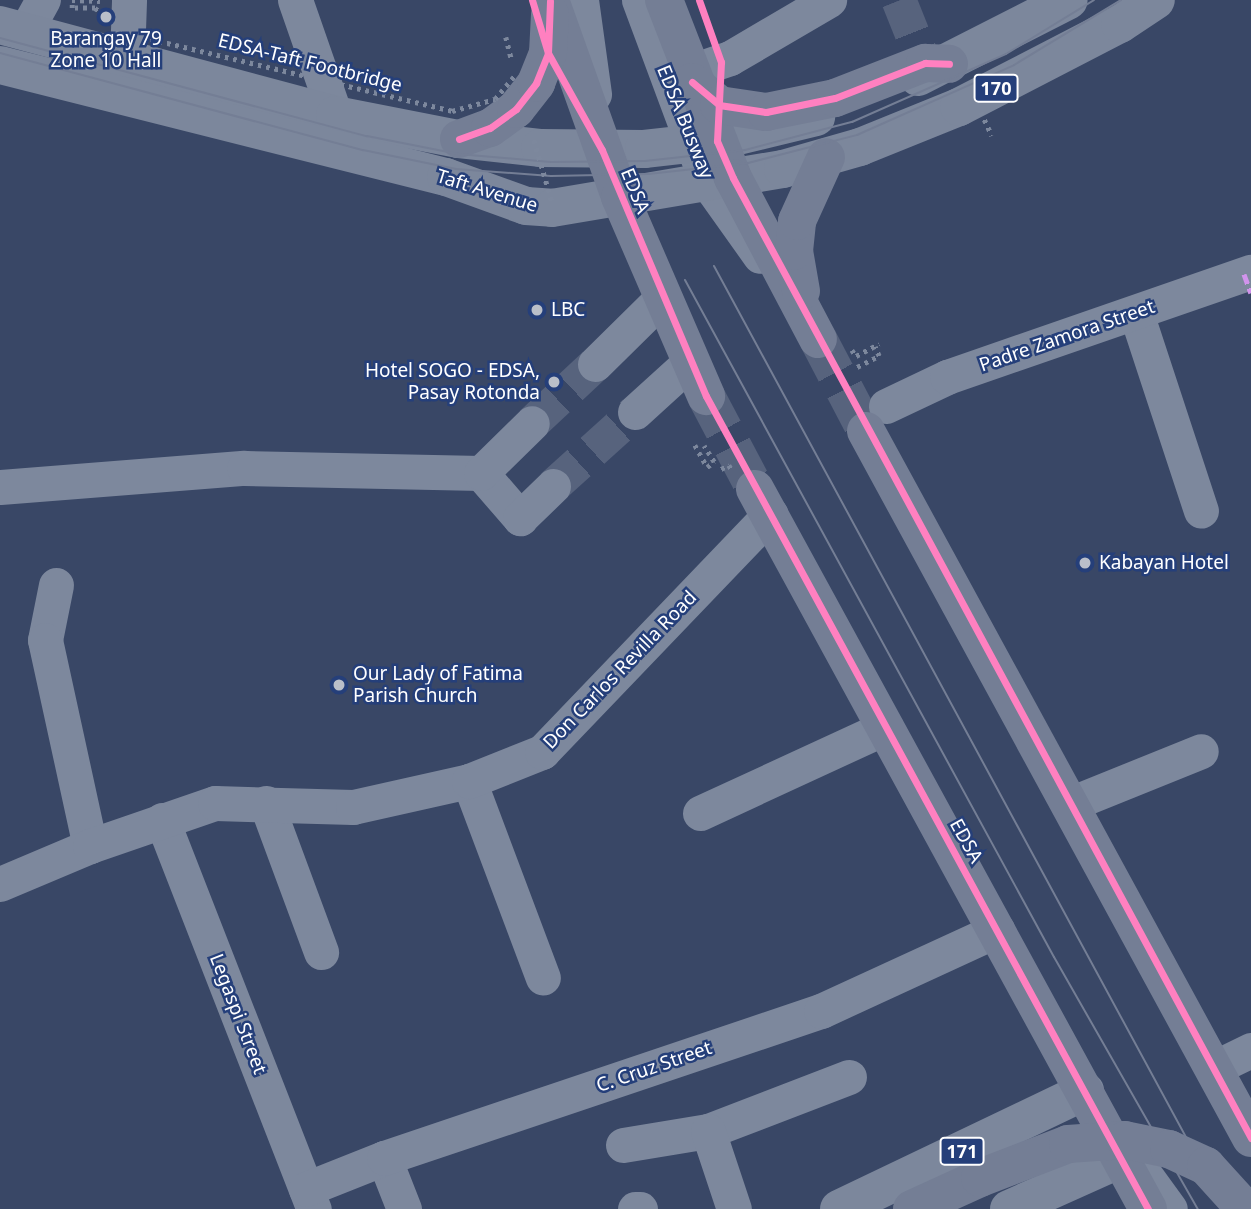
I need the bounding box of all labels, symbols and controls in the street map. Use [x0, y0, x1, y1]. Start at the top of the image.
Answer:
marker: Barangay 79 Zone 10 Hall [98, 9, 114, 25]
place label: Barangay 79 Zone 10 Hall [50, 28, 162, 72]
street label: EDSA-Taft Footbridge [216, 29, 404, 97]
street label: EDSA Busway [652, 62, 718, 182]
road number: 170 [973, 74, 1019, 102]
street label: Taft Avenue [434, 165, 540, 217]
street label: EDSA [616, 165, 654, 217]
street label: Padre Zamora Street [976, 295, 1158, 377]
place label: LBC [551, 299, 585, 321]
marker: LBC [529, 302, 545, 318]
place label: Hotel SOGO - EDSA, Pasay Rotonda [365, 360, 540, 404]
marker: Hotel SOGO - EDSA, Pasay Rotonda [546, 374, 562, 390]
place label: Kabayan Hotel [1099, 552, 1229, 574]
marker: Kabayan Hotel [1077, 555, 1093, 571]
street label: Don Carlos Revilla Road [539, 586, 701, 754]
place label: Our Lady of Fatima Parish Church [353, 663, 523, 707]
marker: Our Lady of Fatima Parish Church [331, 677, 347, 693]
street label: EDSA [945, 815, 987, 867]
street label: Legaspi Street [205, 951, 271, 1077]
street label: C. Cruz Street [593, 1037, 715, 1097]
road number: 171 [939, 1136, 985, 1166]

